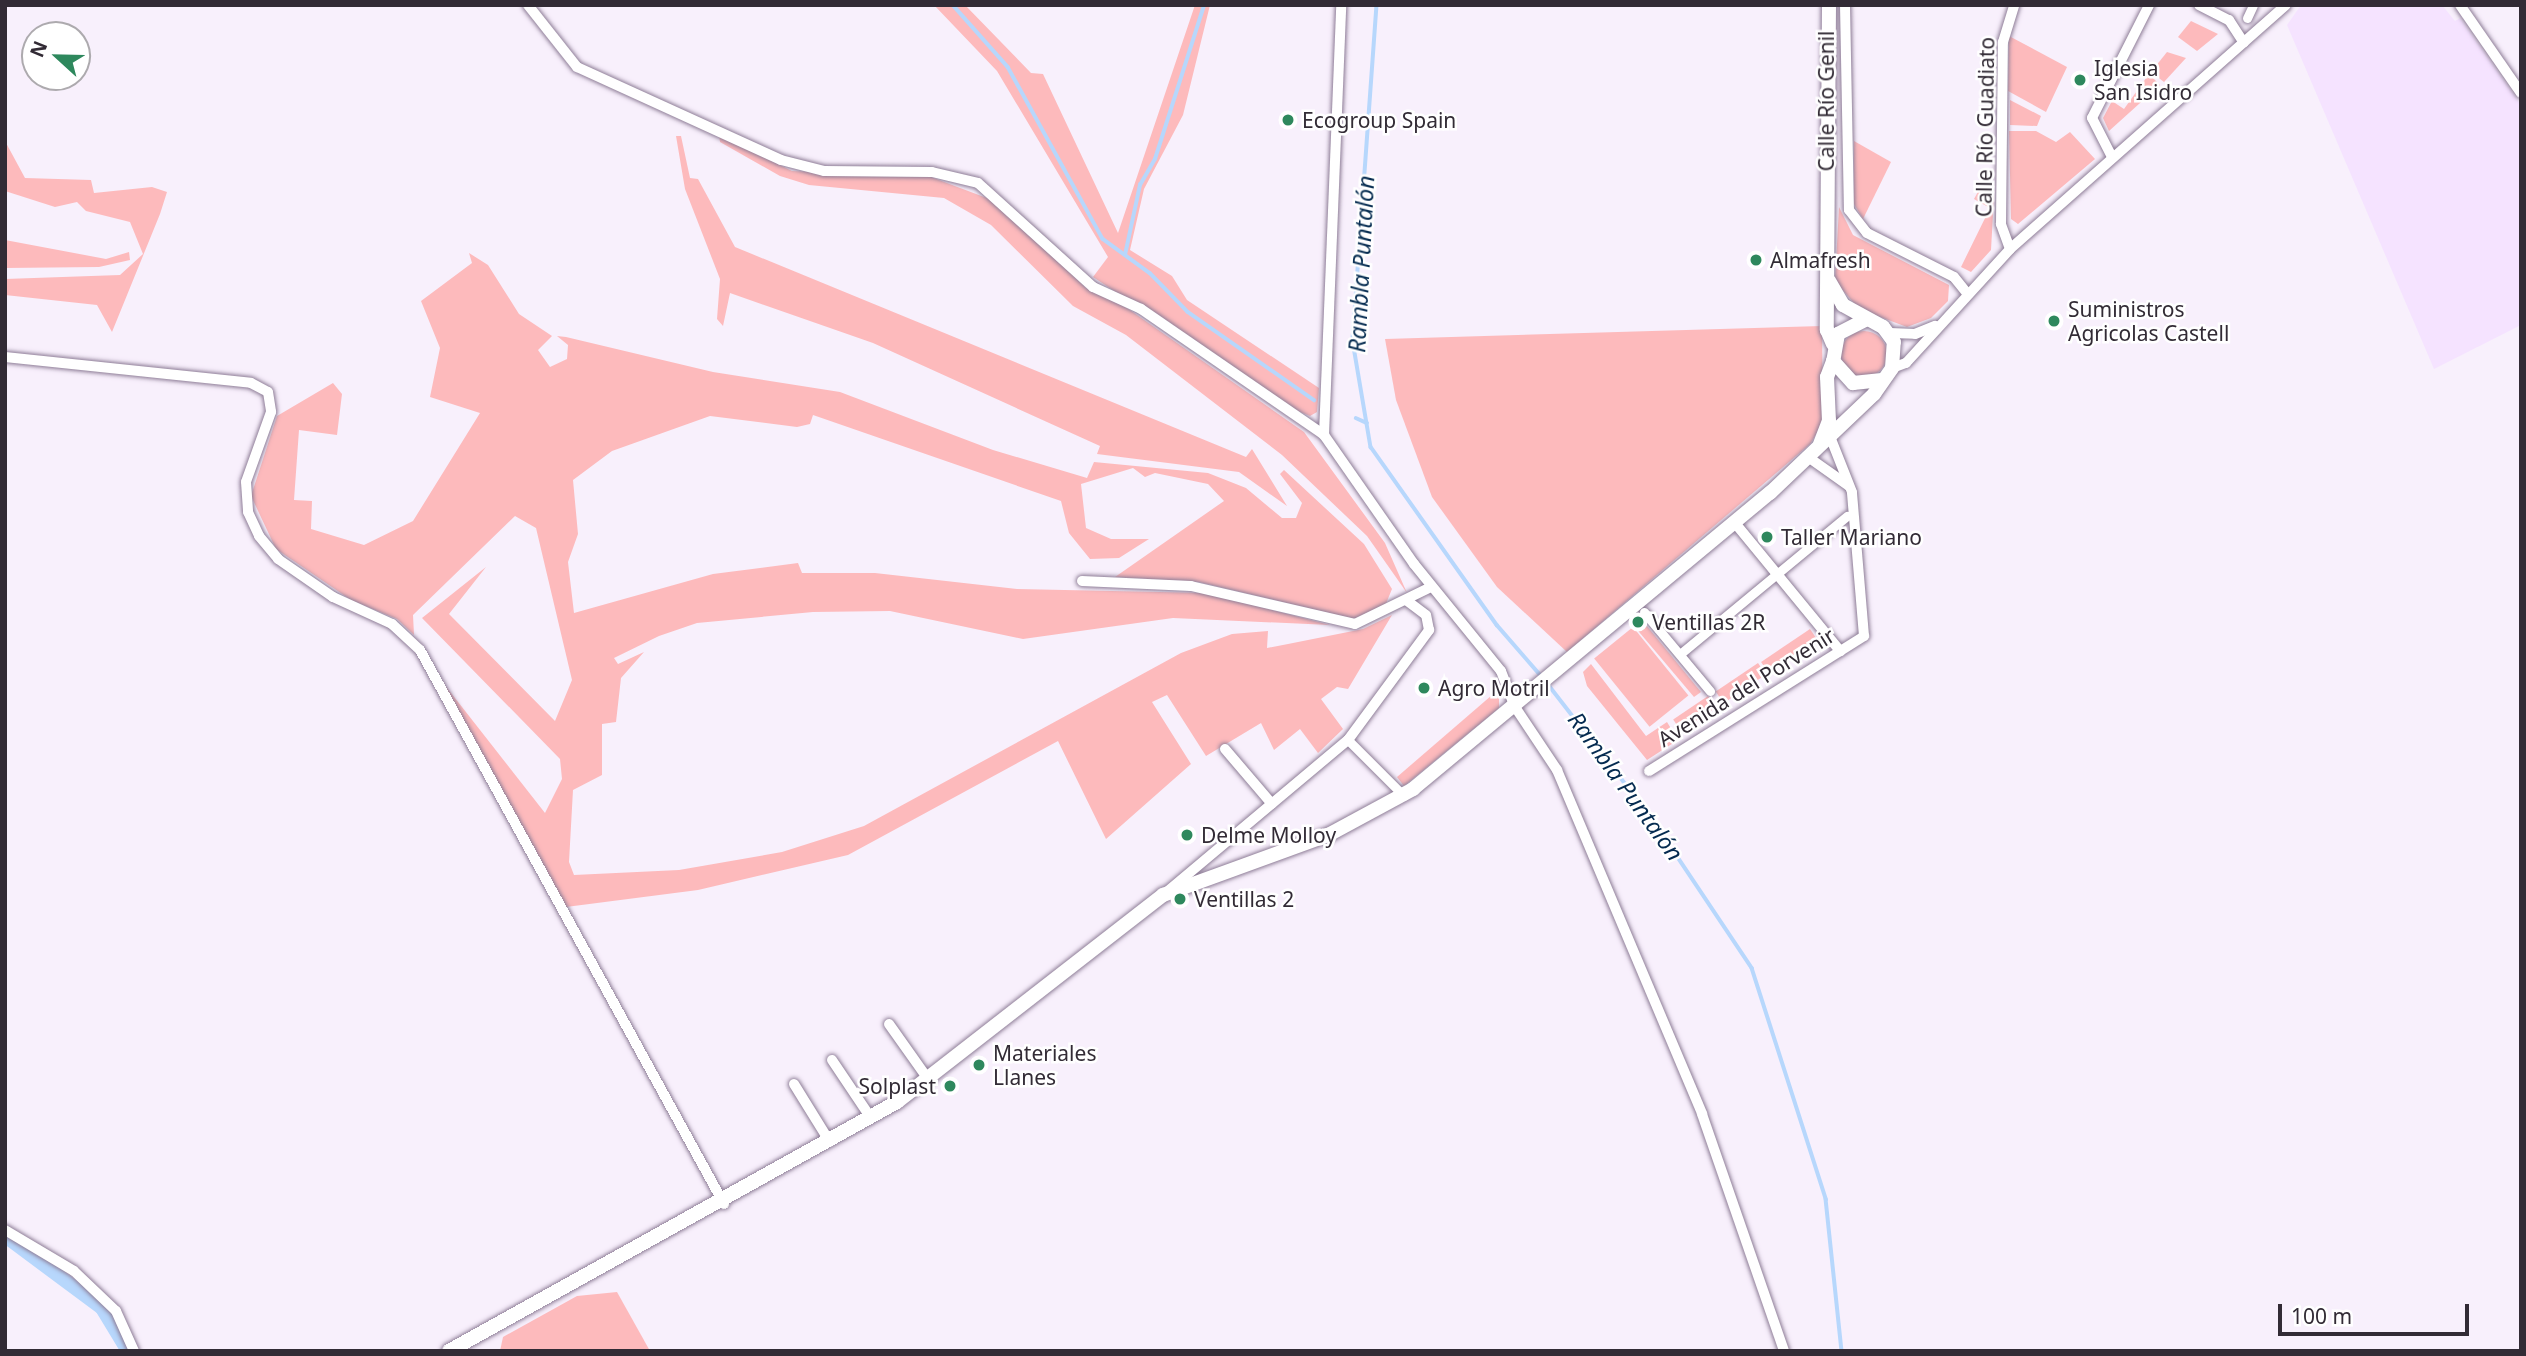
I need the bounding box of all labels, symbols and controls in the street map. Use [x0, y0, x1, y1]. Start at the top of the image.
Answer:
north arrow [21, 21, 91, 91]
street label: Calle Río Genil [1813, 31, 1839, 171]
text: N [23, 37, 53, 61]
street label: Calle Río Guadiato [1971, 37, 1999, 217]
place label: Iglesia San Isidro [2094, 55, 2192, 105]
marker: Iglesia San Isidro [2072, 72, 2088, 88]
place label: Ecogroup Spain [1302, 107, 1456, 133]
marker: Ecogroup Spain [1280, 112, 1296, 128]
water label: Rambla Puntalón [1343, 175, 1379, 353]
place label: Almafresh [1770, 247, 1871, 273]
marker: Almafresh [1748, 252, 1764, 268]
place label: Suministros Agricolas Castell [2068, 296, 2229, 346]
marker: Suministros Agricolas Castell [2046, 313, 2062, 329]
place label: Taller Mariano [1781, 524, 1922, 550]
marker: Taller Mariano [1759, 529, 1775, 545]
place label: Ventillas 2R [1652, 609, 1765, 635]
marker: Ventillas 2R [1630, 614, 1646, 630]
street label: Avenida del Porvenir [1653, 622, 1839, 752]
place label: Agro Motril [1438, 675, 1550, 701]
marker: Agro Motril [1416, 680, 1432, 696]
water label: Rambla Puntalón [1563, 706, 1689, 866]
place label: Delme Molloy [1201, 822, 1336, 848]
marker: Delme Molloy [1179, 827, 1195, 843]
place label: Ventillas 2 [1194, 886, 1294, 912]
marker: Ventillas 2 [1172, 891, 1188, 907]
place label: Materiales Llanes [993, 1040, 1096, 1090]
marker: Materiales Llanes [971, 1057, 987, 1073]
place label: Solplast [859, 1073, 936, 1099]
marker: Solplast [942, 1078, 958, 1094]
scale bar [2281, 1290, 2472, 1334]
text: 100 m [2291, 1302, 2352, 1330]

